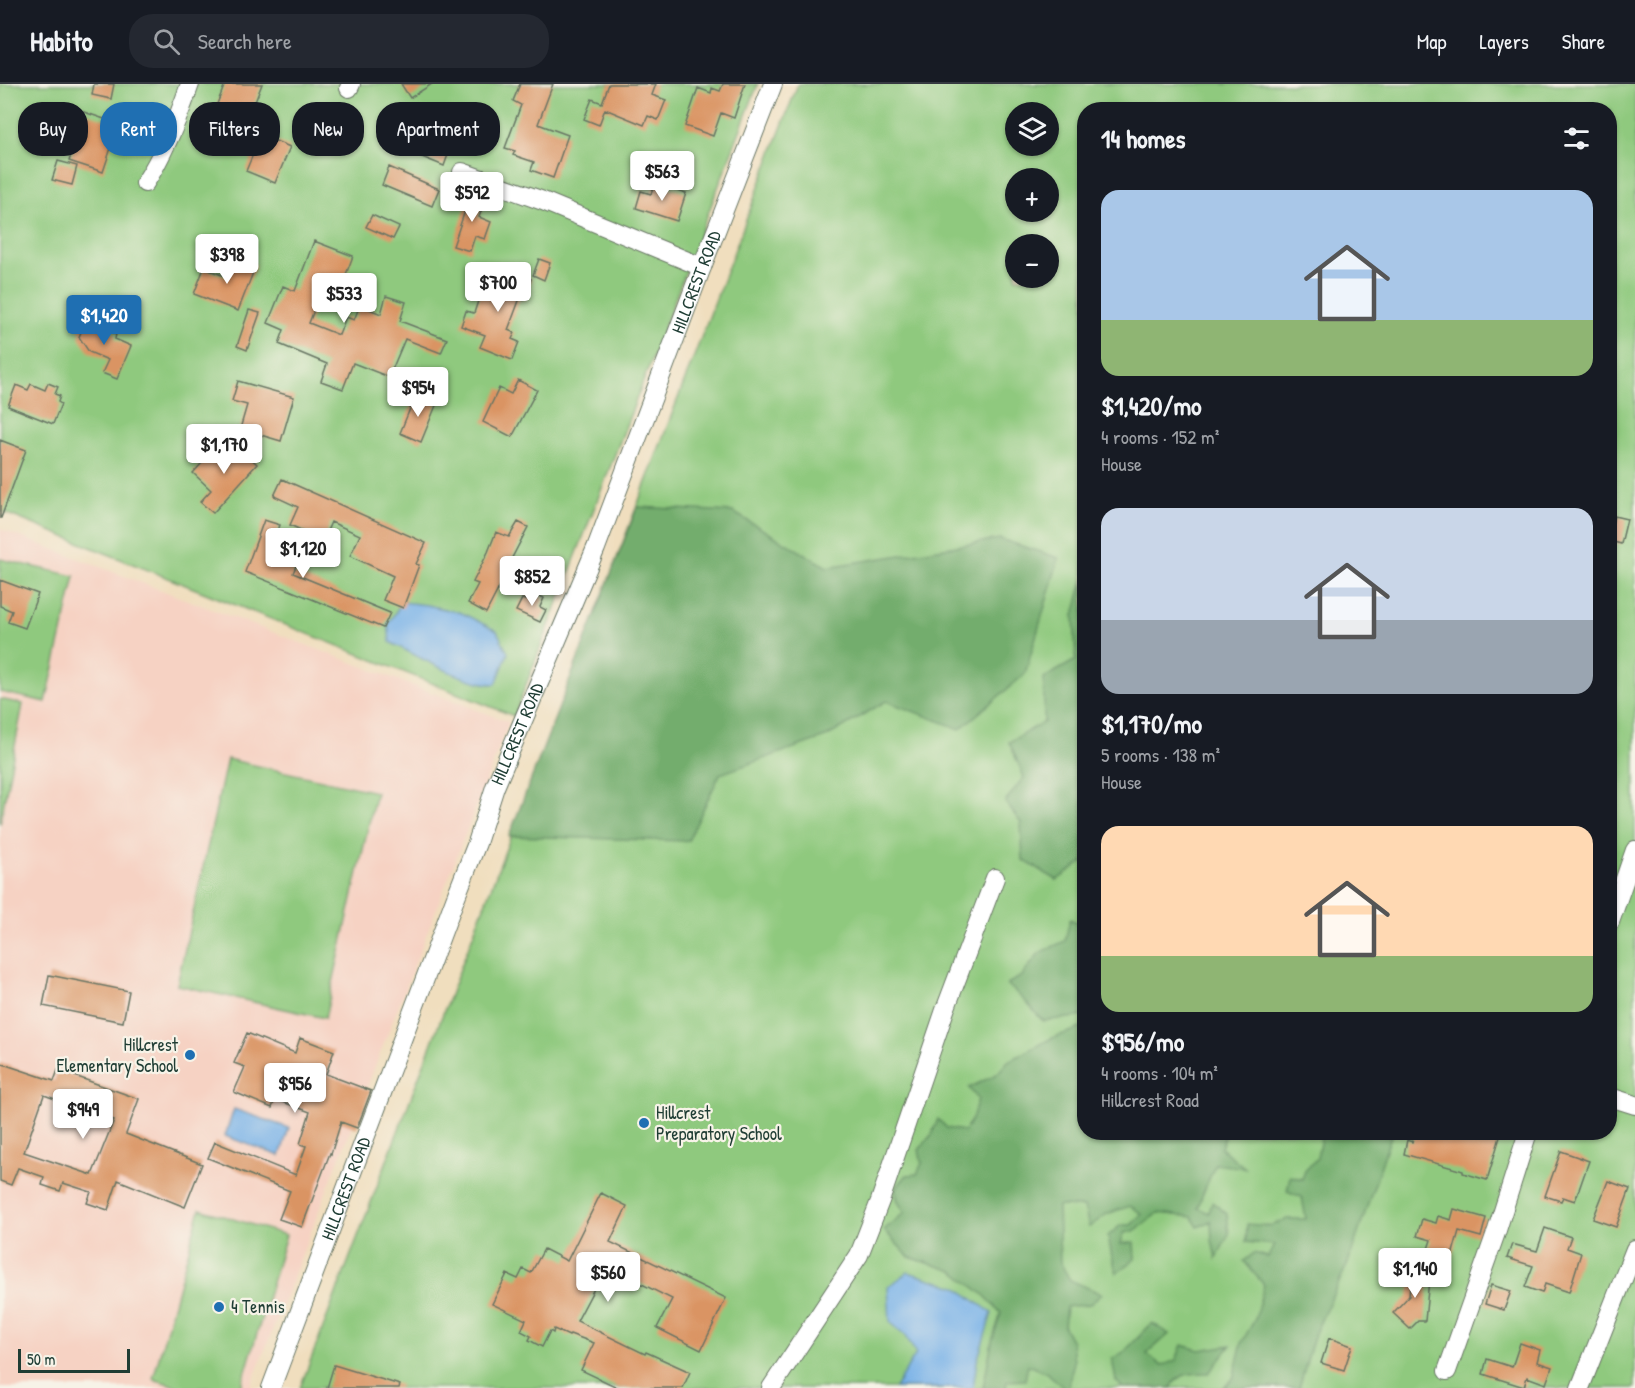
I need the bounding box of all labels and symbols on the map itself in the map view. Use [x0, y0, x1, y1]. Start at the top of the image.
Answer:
pin: $563 [626, 151, 698, 202]
pin: $592 [436, 172, 508, 223]
street label: HILLCREST ROAD [665, 226, 727, 337]
pin: $398 [191, 234, 263, 285]
pin: $700 [462, 262, 534, 313]
pin: $533 [308, 273, 380, 324]
pin: $1,420 [55, 295, 153, 346]
pin: $954 [382, 367, 454, 418]
pin: $1,170 [175, 424, 273, 475]
pin: $1,120 [254, 528, 352, 579]
pin: $852 [496, 556, 568, 607]
street label: HILLCREST ROAD [484, 679, 550, 789]
place label: Hillcrest Elementary School [57, 1032, 179, 1078]
marker: Hillcrest Elementary School [183, 1048, 197, 1062]
pin: $956 [259, 1063, 331, 1114]
pin: $949 [47, 1089, 119, 1140]
place label: Hillcrest Preparatory School [656, 1100, 782, 1146]
marker: Hillcrest Preparatory School [637, 1116, 651, 1130]
street label: HILLCREST ROAD [315, 1133, 377, 1244]
pin: $1,140 [1366, 1248, 1464, 1299]
pin: $560 [572, 1252, 644, 1303]
place label: 4 Tennis [231, 1294, 285, 1319]
marker: 4 Tennis [212, 1300, 226, 1314]
scale bar [18, 1346, 130, 1374]

